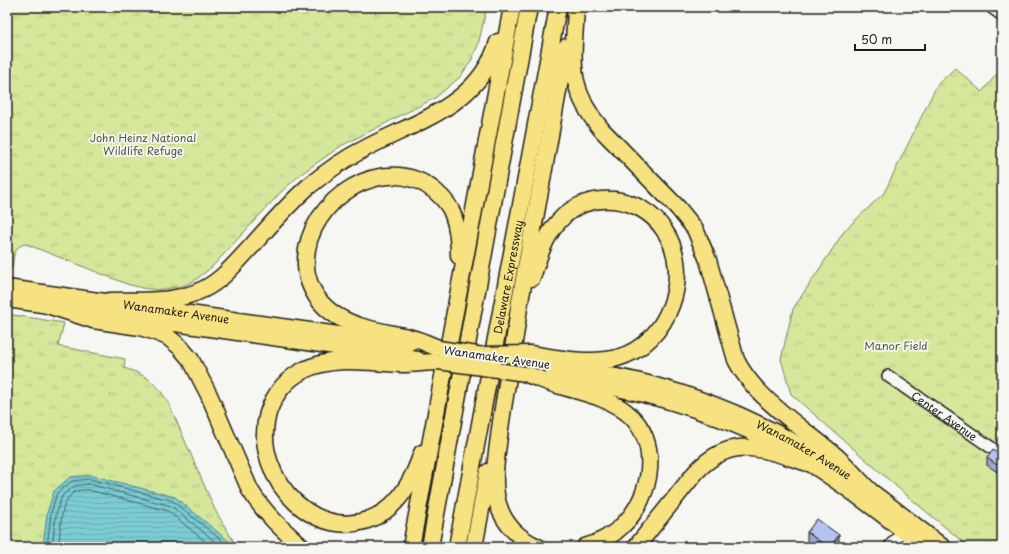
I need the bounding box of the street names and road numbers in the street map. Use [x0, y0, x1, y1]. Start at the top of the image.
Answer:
street label: Delaware Expressway [489, 218, 527, 335]
street label: Wanamaker Avenue [122, 295, 231, 327]
street label: Wanamaker Avenue [443, 341, 551, 373]
street label: Center Avenue [908, 386, 981, 444]
street label: Wanamaker Avenue [754, 415, 855, 483]

